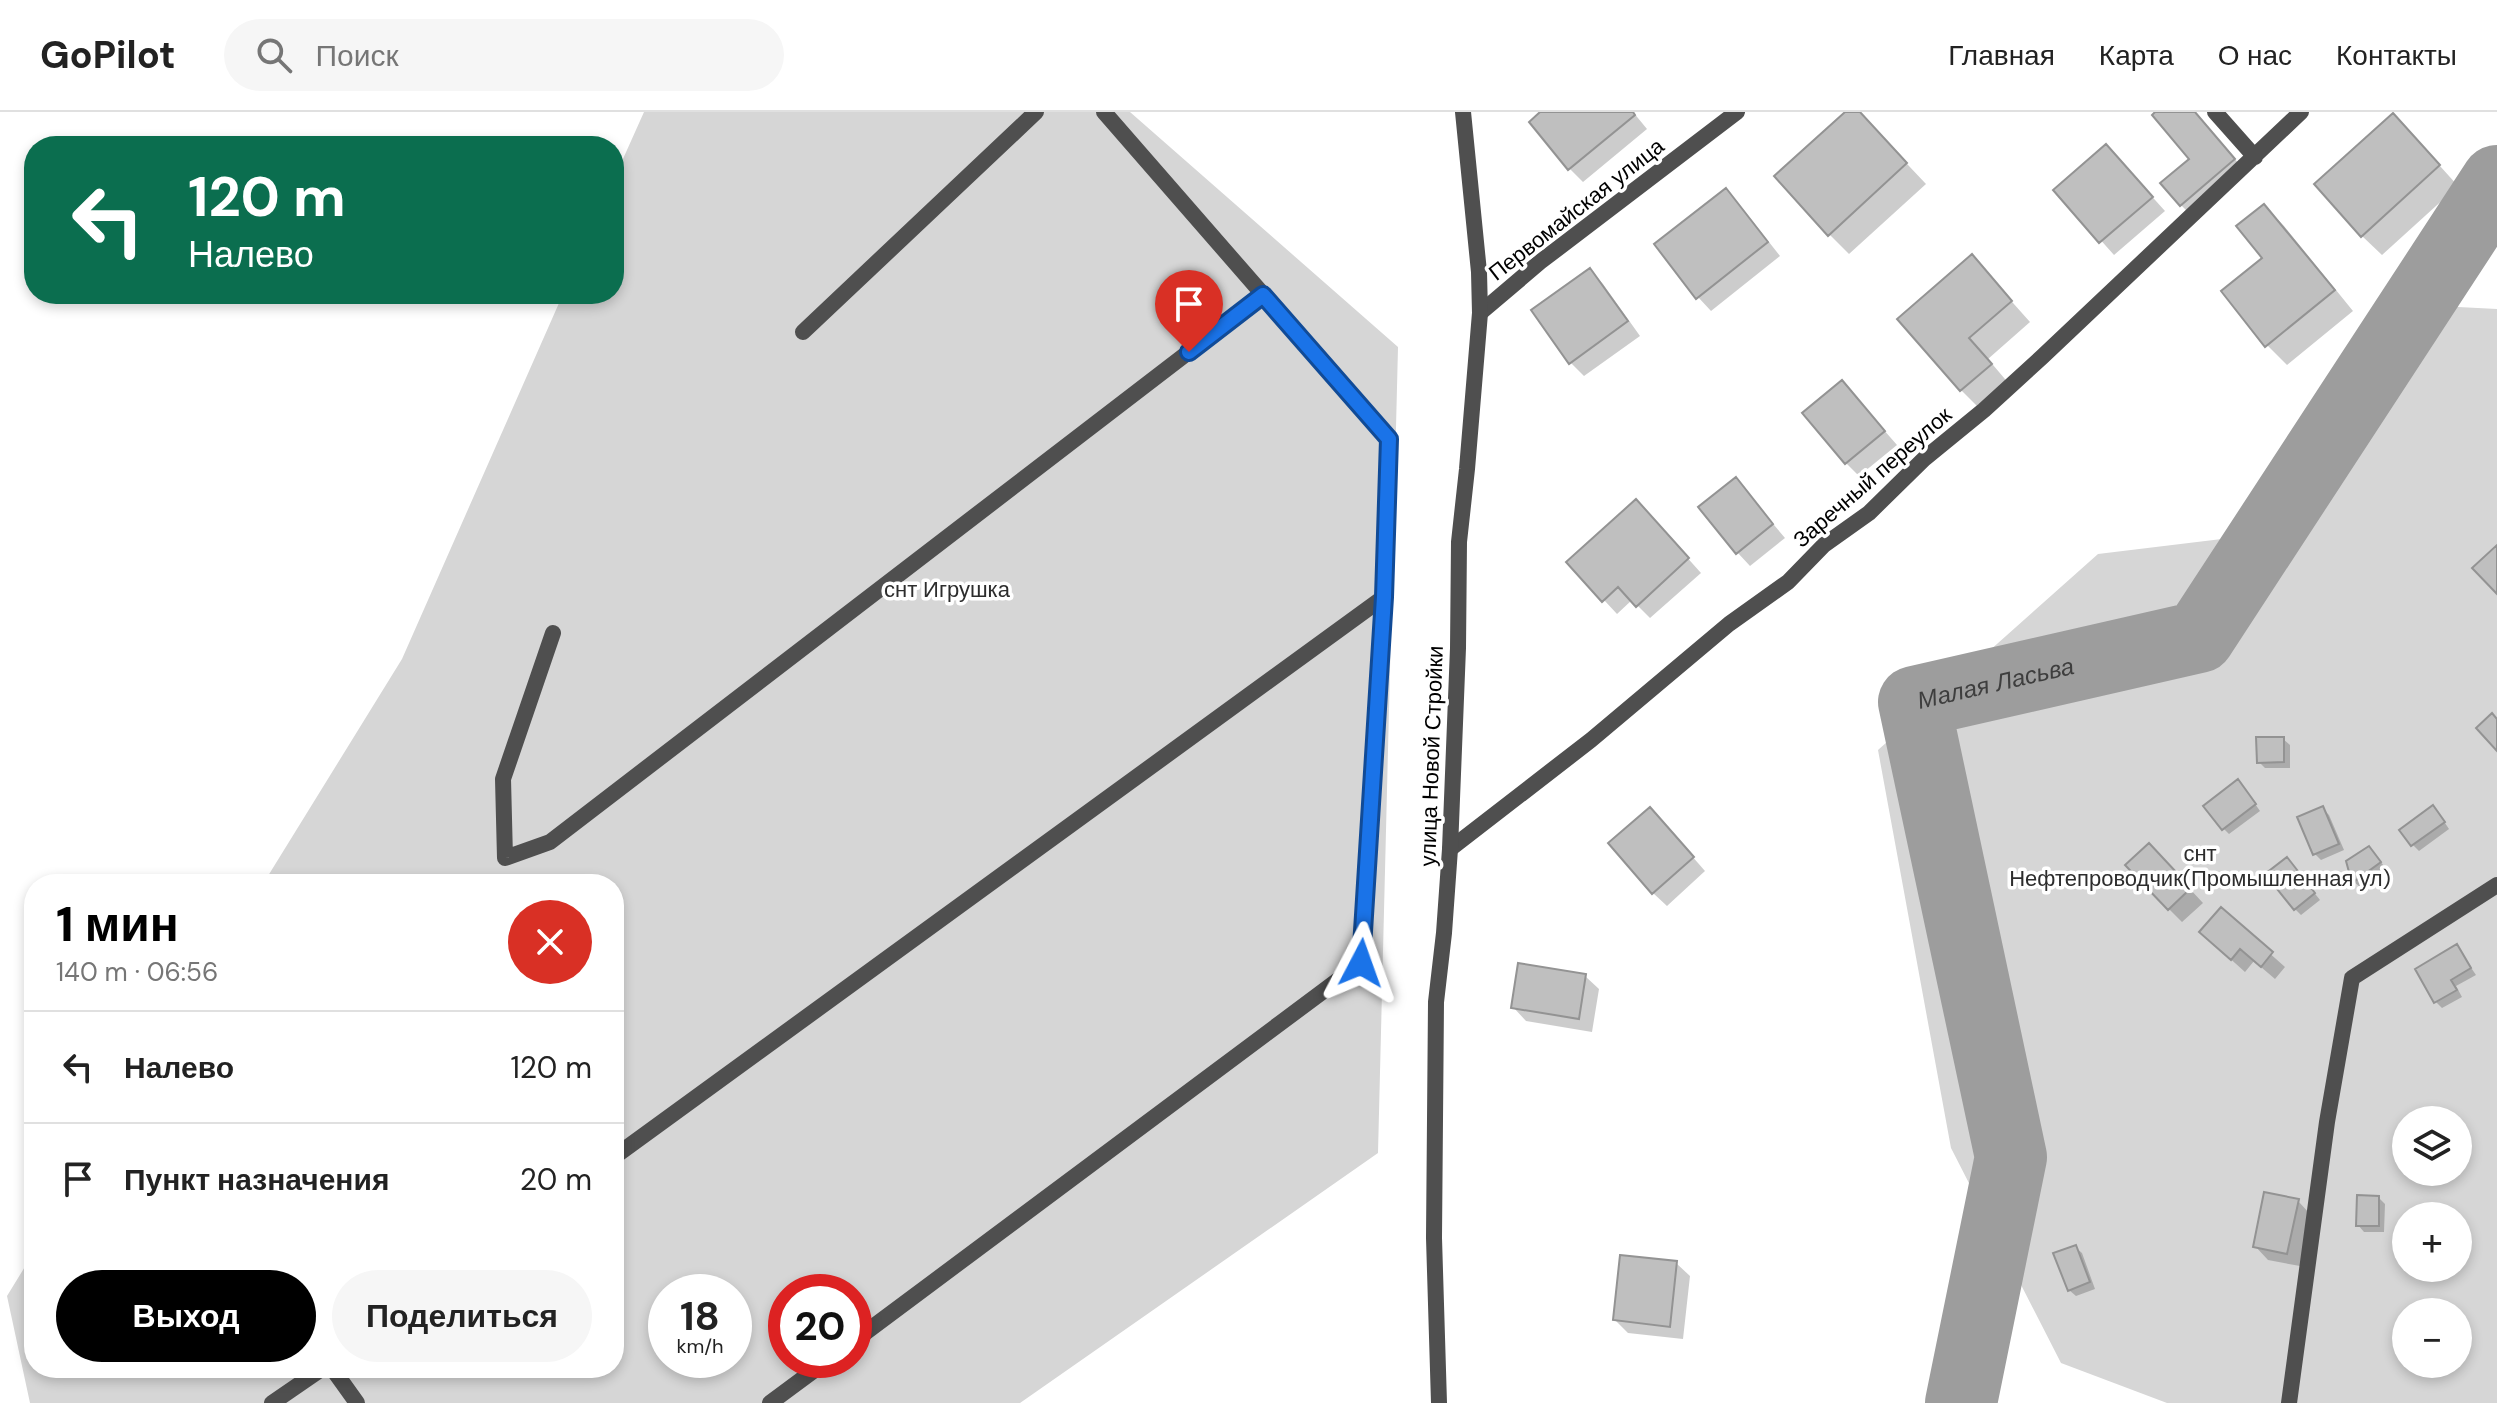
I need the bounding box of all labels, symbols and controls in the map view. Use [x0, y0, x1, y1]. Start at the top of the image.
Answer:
search box [224, 19, 784, 91]
text: GoPilot [40, 30, 176, 80]
icon: search [252, 33, 296, 77]
text: Поиск [316, 36, 399, 75]
text: Главная [1948, 37, 2055, 74]
text: Карта [2099, 37, 2174, 74]
text: О нас [2218, 37, 2292, 74]
text: Контакты [2336, 37, 2457, 74]
street label: Первомайская улица [1483, 131, 1671, 287]
text: 120 m [188, 160, 346, 233]
icon: left [56, 168, 160, 272]
text: Налево [188, 231, 314, 278]
pin [1155, 270, 1223, 352]
icon: arrive [1167, 282, 1211, 326]
street label: Заречный переулок [1787, 400, 1958, 554]
park label: снт Игрушка [884, 575, 1011, 604]
street label: улица Новой Стройки [1413, 645, 1450, 867]
water label: Малая Ласьва [1914, 650, 2077, 716]
park label: снт Нефтепроводчик(Промышленная ул) [2009, 839, 2391, 893]
text: 1 мин [56, 893, 179, 956]
button: close [508, 900, 592, 984]
position arrow [1319, 921, 1403, 1005]
text: 140 m · 06:56 [56, 955, 218, 989]
icon: left [56, 1045, 100, 1089]
text: Налево [124, 1048, 234, 1087]
text: 120 m [510, 1048, 592, 1087]
map controls [2392, 1106, 2472, 1378]
button: layers [2392, 1106, 2472, 1186]
icon: arrive [56, 1157, 100, 1201]
text: Пункт назначения [124, 1160, 389, 1199]
text: 20 m [520, 1160, 592, 1199]
button: + [2392, 1202, 2472, 1282]
button: Выход [56, 1270, 316, 1362]
button: Поделиться [332, 1270, 592, 1362]
speed limit sign: 20 [768, 1274, 872, 1378]
text: 18 [680, 1290, 720, 1342]
button: − [2392, 1298, 2472, 1378]
text: km/h [676, 1333, 724, 1359]

